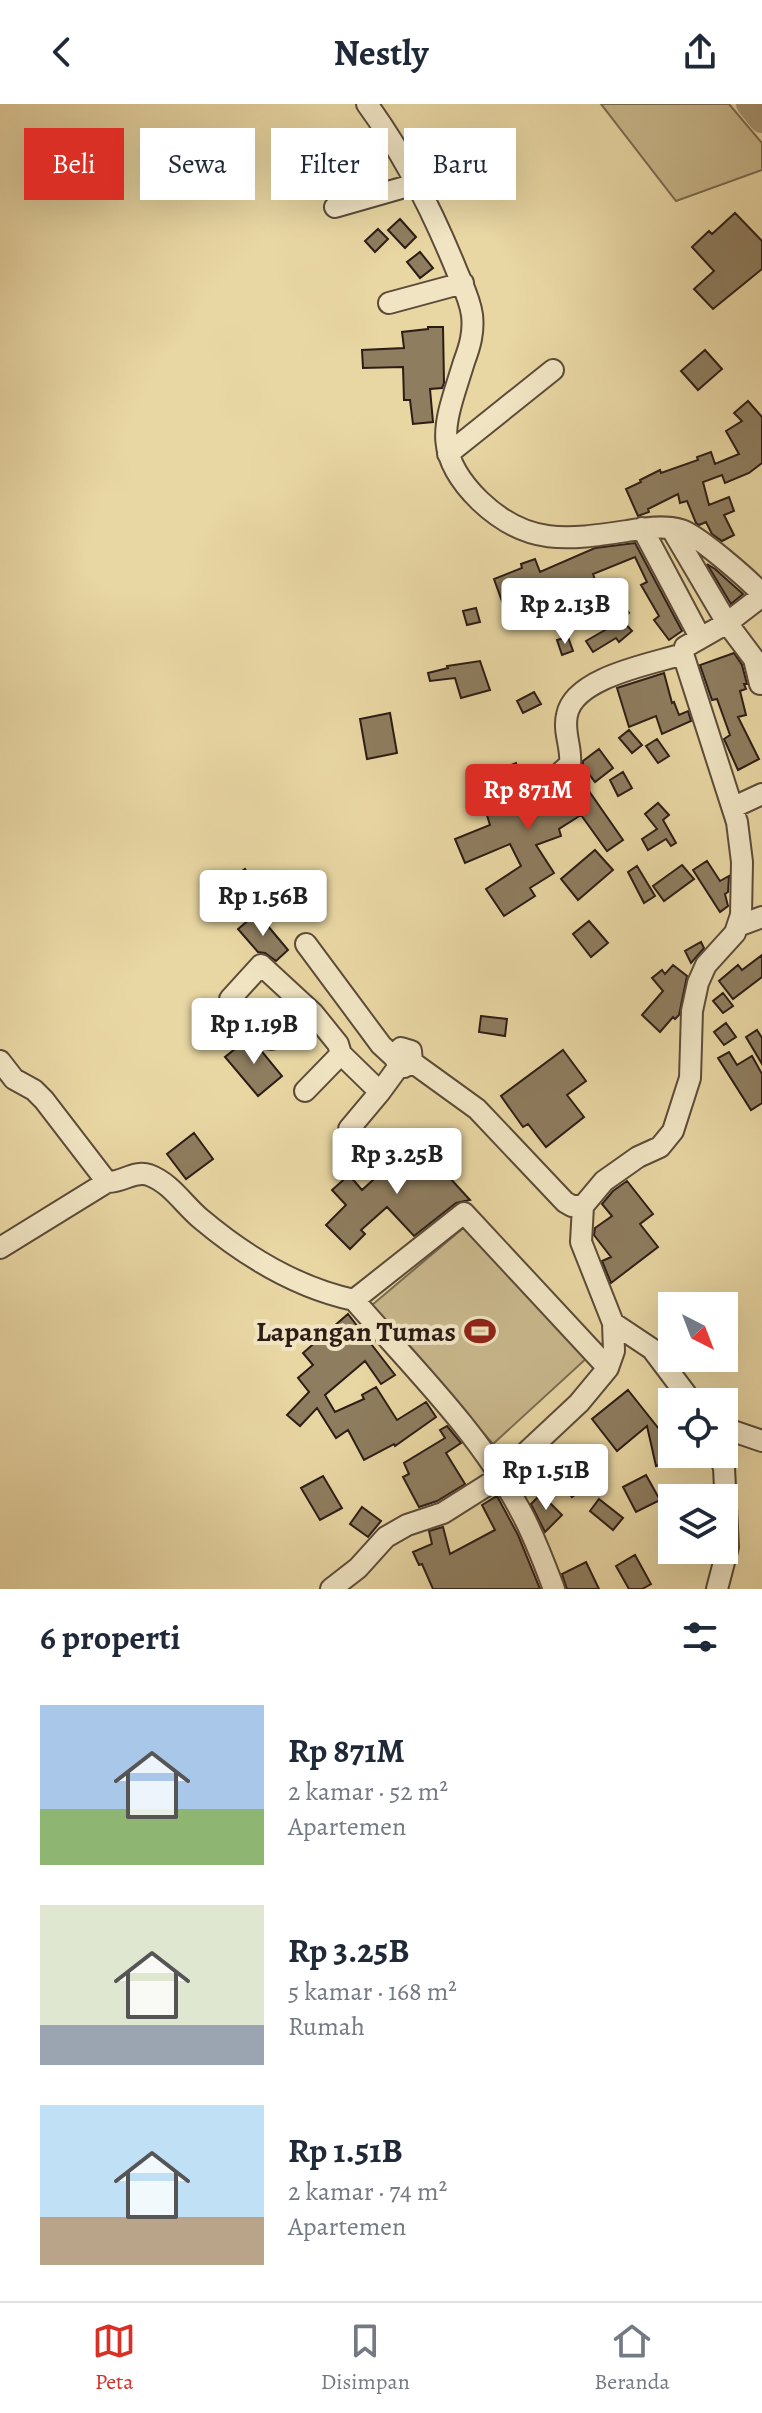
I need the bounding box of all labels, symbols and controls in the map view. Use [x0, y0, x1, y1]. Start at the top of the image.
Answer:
text: Nestly [334, 28, 428, 77]
icon: back [40, 30, 84, 74]
icon: share [678, 30, 722, 74]
chip: Beli [24, 128, 124, 200]
chip: Sewa [140, 128, 255, 200]
chip: Filter [271, 128, 388, 200]
chip: Baru [404, 128, 516, 200]
pin: Rp 2.13B [482, 578, 648, 646]
text: Rp 2.13B [519, 586, 611, 621]
pin: Rp 871M [454, 764, 602, 832]
text: Rp 871M [483, 772, 573, 807]
pin: Rp 1.56B [180, 870, 346, 938]
text: Rp 1.56B [218, 878, 308, 913]
pin: Rp 1.19B [171, 998, 337, 1066]
text: Rp 1.19B [210, 1006, 298, 1041]
pin: Rp 3.25B [314, 1128, 480, 1196]
text: Rp 3.25B [351, 1136, 443, 1171]
north arrow [658, 1292, 738, 1372]
map controls [658, 1292, 738, 1564]
place label: Lapangan Tumas [256, 1313, 456, 1351]
sports icon: Lapangan Tumas [463, 1314, 497, 1348]
button: locate [658, 1388, 738, 1468]
pin: Rp 1.51B [463, 1444, 629, 1512]
text: Rp 1.51B [502, 1452, 590, 1487]
button: layers [658, 1484, 738, 1564]
text: 6 properti [40, 1614, 180, 1661]
icon: filters [678, 1615, 722, 1659]
text: Rp 871M [288, 1727, 405, 1774]
icon: home [104, 1737, 200, 1833]
text: 2 kamar · 52 m² [288, 1774, 448, 1809]
text: Apartemen [288, 1809, 406, 1844]
text: Rp 3.25B [288, 1927, 410, 1974]
icon: home [104, 1937, 200, 2033]
text: 5 kamar · 168 m² [288, 1974, 457, 2009]
text: Rumah [288, 2009, 365, 2044]
text: Rp 1.51B [288, 2127, 403, 2174]
icon: home [104, 2137, 200, 2233]
text: 2 kamar · 74 m² [288, 2174, 447, 2209]
text: Apartemen [288, 2209, 406, 2244]
tab: Peta [92, 2319, 136, 2397]
tab: Disimpan [321, 2319, 410, 2397]
tab: Beranda [594, 2319, 670, 2397]

